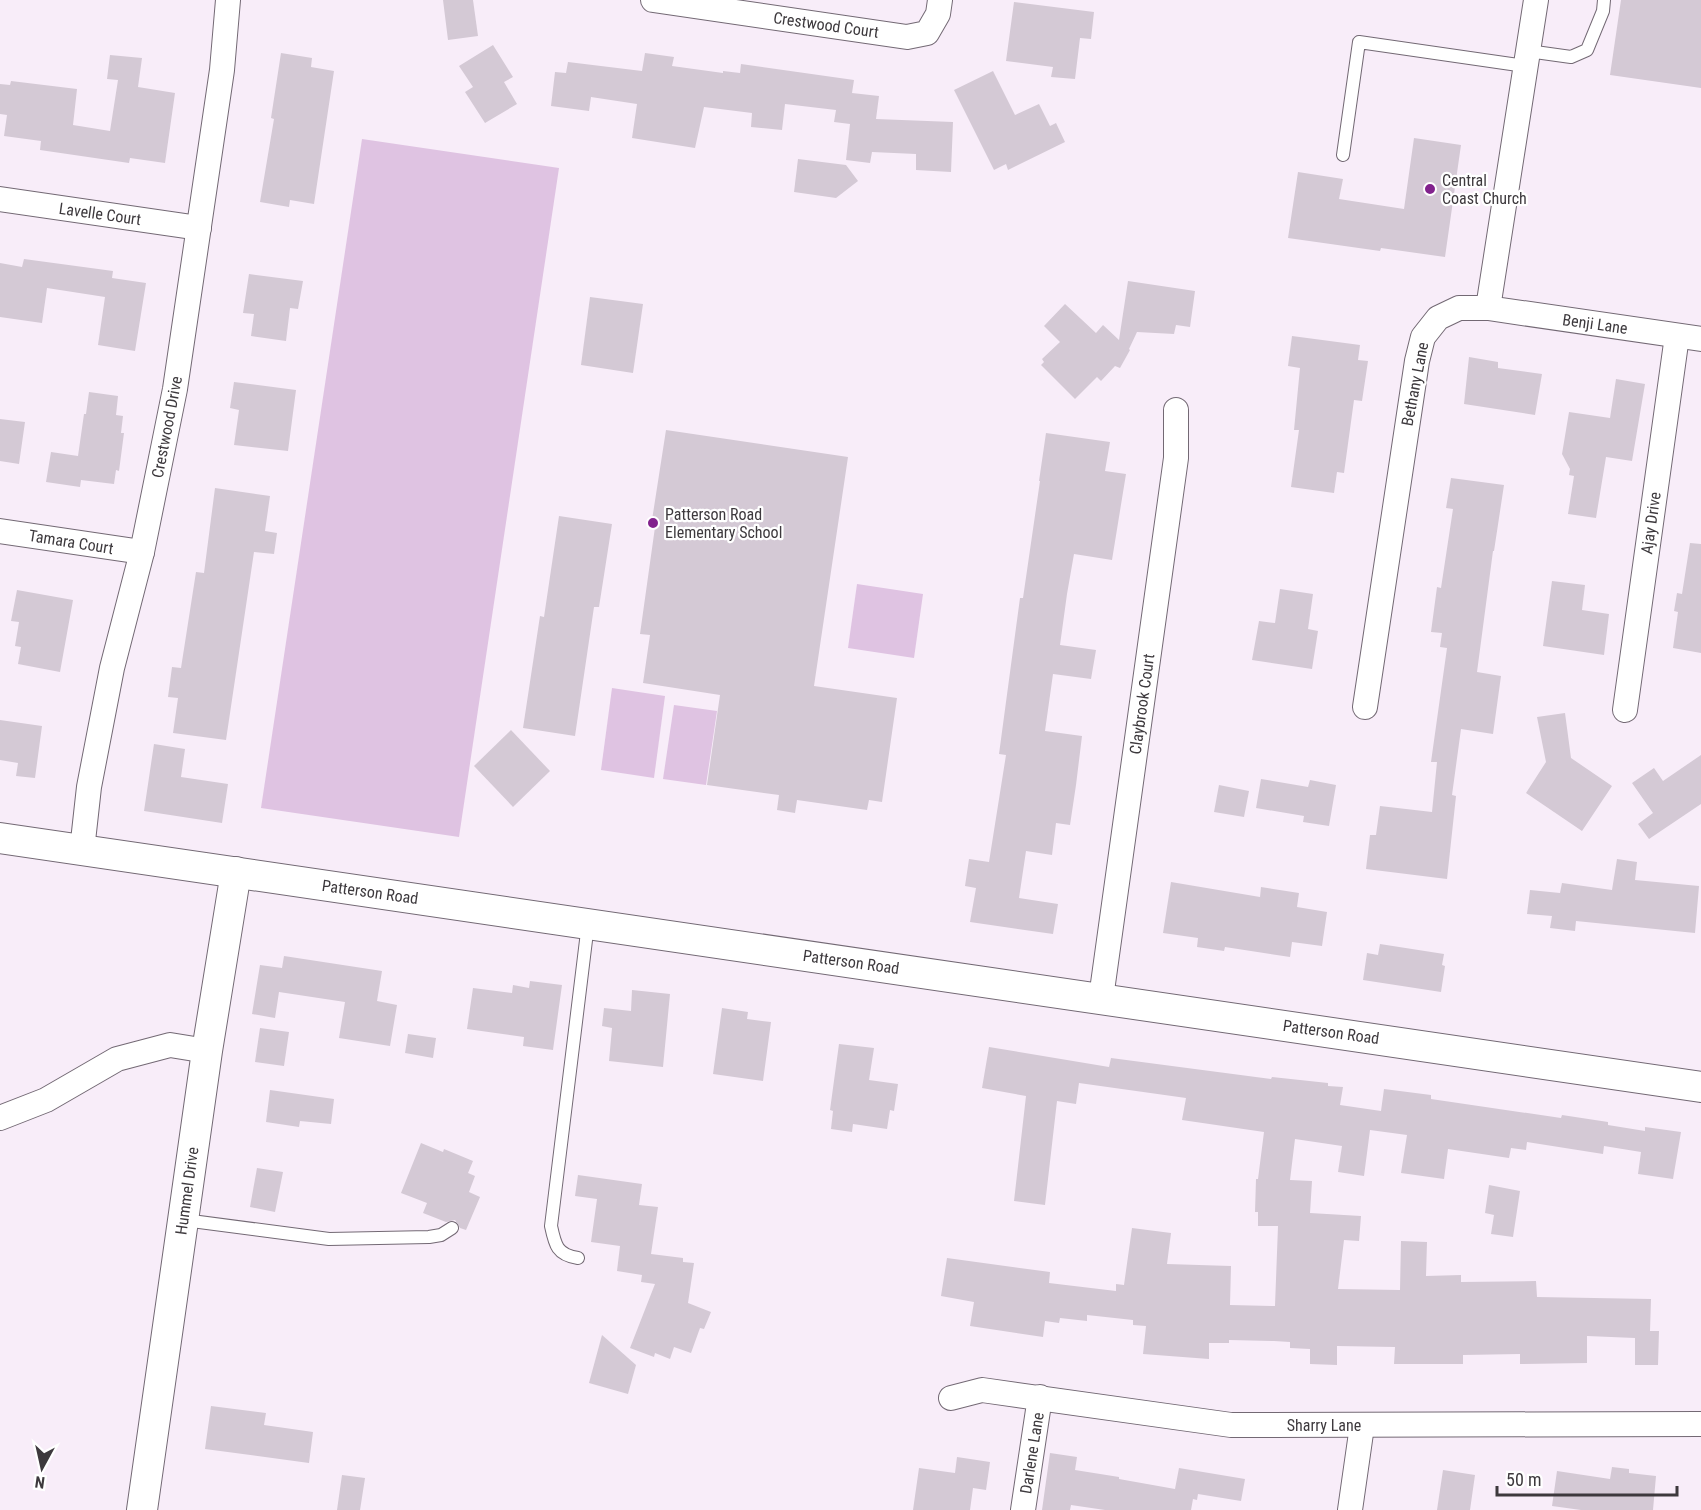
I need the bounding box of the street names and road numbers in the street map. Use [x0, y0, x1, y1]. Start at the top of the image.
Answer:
street label: Crestwood Court [772, 8, 880, 42]
street label: Lavelle Court [58, 199, 143, 229]
street label: Benji Lane [1561, 310, 1629, 338]
street label: Bethany Lane [1398, 340, 1432, 428]
street label: Crestwood Drive [148, 374, 186, 480]
street label: Ajay Drive [1637, 491, 1665, 555]
street label: Tamara Court [27, 526, 115, 558]
street label: Claybrook Court [1126, 652, 1158, 756]
street label: Patterson Road [321, 876, 419, 908]
street label: Patterson Road [802, 946, 900, 978]
street label: Patterson Road [1282, 1016, 1380, 1048]
street label: Hummel Drive [171, 1146, 203, 1236]
street label: Darlene Lane [1016, 1411, 1048, 1495]
street label: Sharry Lane [1287, 1416, 1361, 1435]

